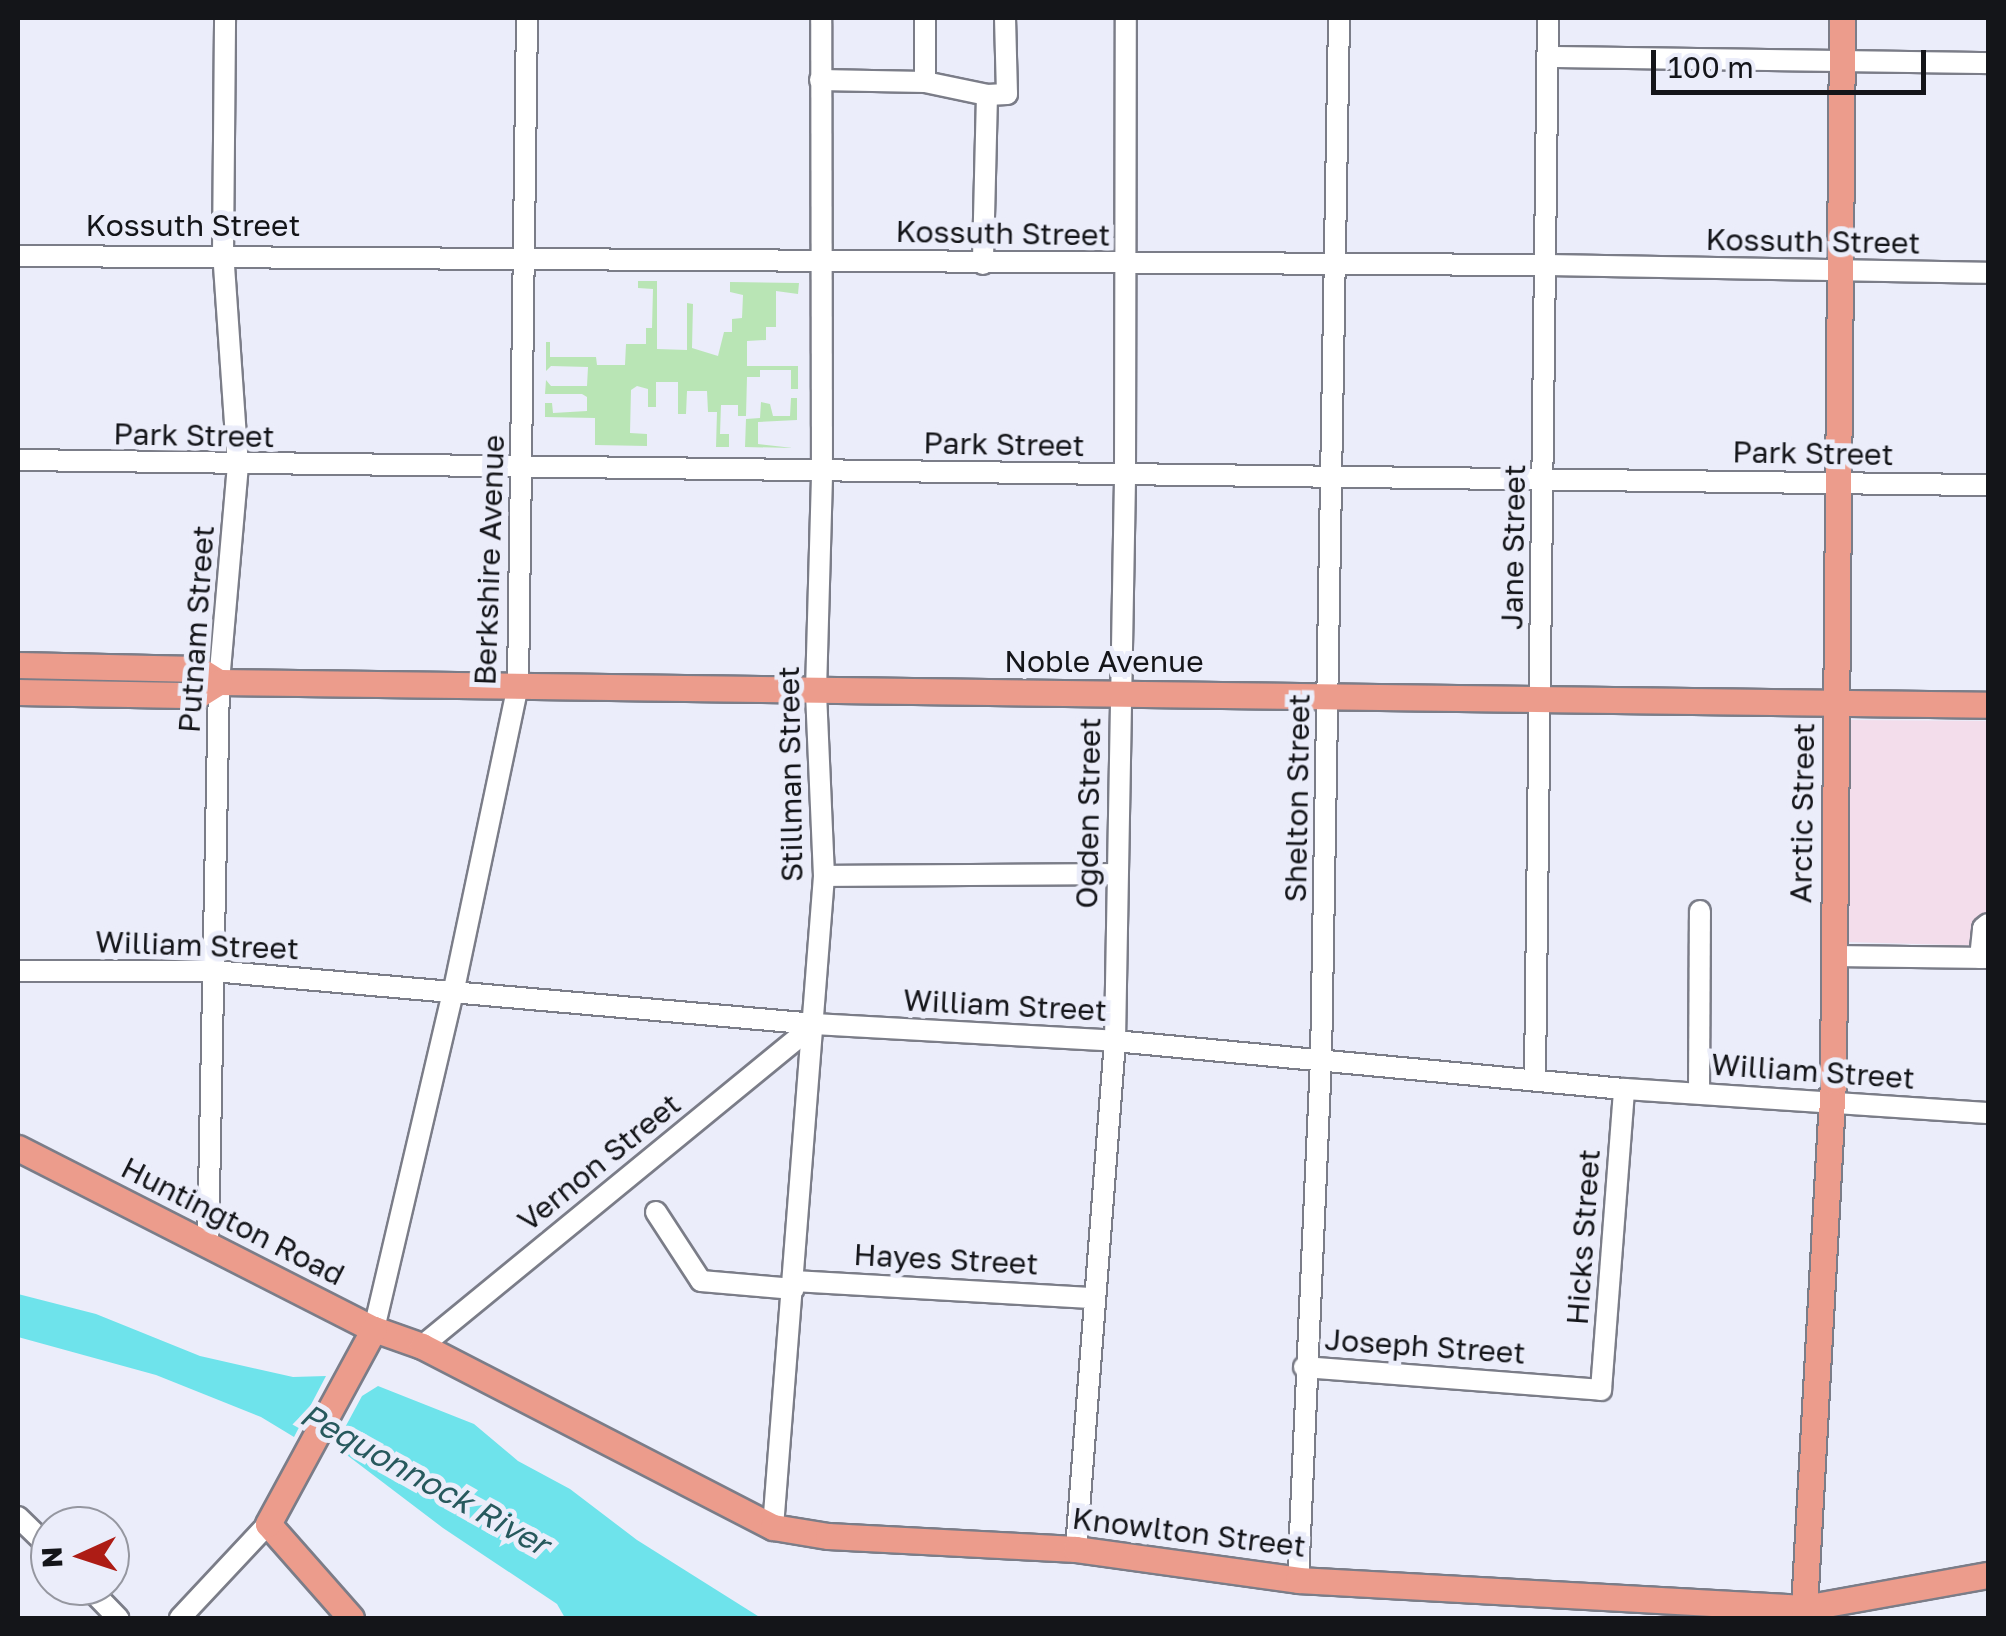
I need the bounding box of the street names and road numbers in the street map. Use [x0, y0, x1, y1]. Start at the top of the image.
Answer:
street label: Kossuth Street [86, 207, 300, 243]
street label: Kossuth Street [895, 213, 1111, 253]
street label: Kossuth Street [1705, 221, 1921, 261]
street label: Park Street [113, 416, 275, 454]
street label: Park Street [923, 425, 1085, 463]
street label: Berkshire Avenue [467, 434, 511, 686]
street label: Park Street [1732, 434, 1894, 472]
street label: Jane Street [1494, 464, 1532, 630]
street label: Putnam Street [171, 524, 221, 734]
street label: Noble Avenue [1004, 643, 1204, 679]
street label: Stillman Street [770, 666, 810, 882]
street label: Shelton Street [1277, 693, 1317, 903]
street label: Ogden Street [1068, 717, 1108, 909]
street label: Arctic Street [1782, 722, 1822, 904]
street label: William Street [94, 923, 300, 967]
street label: William Street [902, 982, 1108, 1028]
street label: William Street [1710, 1046, 1916, 1096]
street label: Vernon Street [511, 1086, 687, 1238]
street label: Hicks Street [1559, 1148, 1607, 1326]
street label: Huntington Road [115, 1149, 351, 1293]
street label: Hayes Street [853, 1236, 1039, 1282]
street label: Joseph Street [1323, 1321, 1527, 1371]
street label: Knowlton Street [1070, 1500, 1308, 1564]

